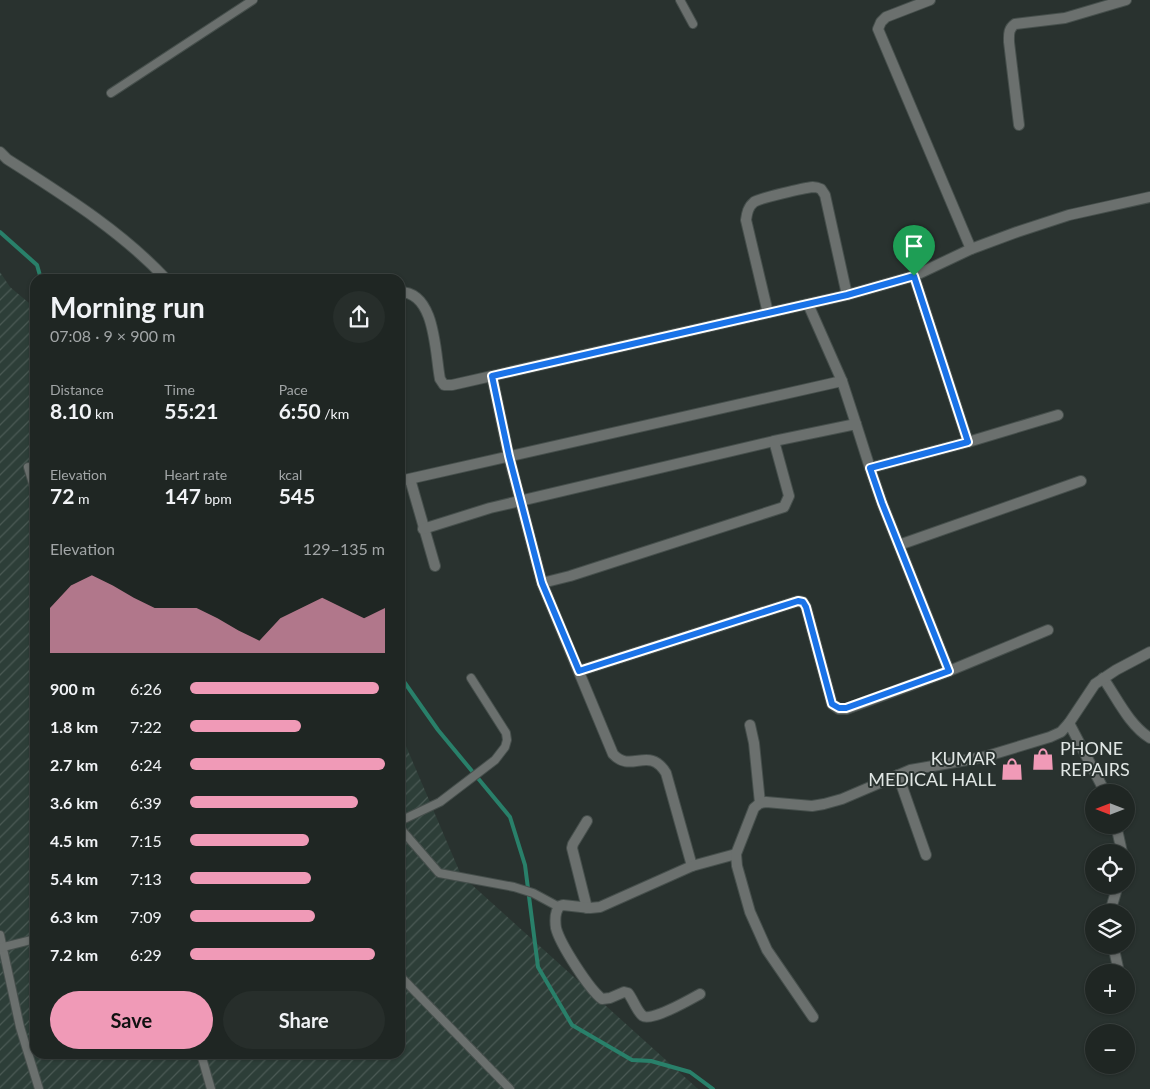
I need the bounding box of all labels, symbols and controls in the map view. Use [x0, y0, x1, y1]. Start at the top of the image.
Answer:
pin [893, 225, 935, 276]
icon: arrive [900, 232, 928, 260]
text: Morning run [50, 290, 205, 324]
button: share [333, 291, 385, 343]
text: 07:08 · 9 × 900 m [50, 326, 175, 345]
text: Distance [50, 381, 104, 398]
text: Time [164, 381, 195, 398]
text: Pace [279, 381, 308, 398]
text: 8.10 [50, 398, 92, 423]
text: 55:21 [164, 398, 218, 423]
text: 6:50 [279, 398, 321, 423]
text: km [92, 405, 114, 422]
text: /km [321, 405, 349, 422]
text: Elevation [50, 466, 107, 483]
text: Heart rate [164, 466, 227, 483]
text: kcal [279, 466, 302, 483]
text: 72 [50, 483, 74, 508]
text: 147 [164, 483, 201, 508]
text: 545 [279, 483, 315, 508]
text: m [74, 490, 89, 507]
text: bpm [201, 490, 232, 507]
text: Elevation [50, 539, 115, 558]
text: 129–135 m [303, 539, 385, 558]
text: 900 m [50, 679, 95, 698]
text: 6:26 [130, 679, 162, 698]
text: 1.8 km [50, 717, 98, 736]
text: 7:22 [130, 717, 162, 736]
place label: PHONE REPAIRS [1060, 737, 1130, 780]
shop icon: PHONE REPAIRS [1030, 746, 1056, 772]
place label: KUMAR MEDICAL HALL [868, 747, 997, 790]
text: 2.7 km [50, 755, 98, 774]
text: 6:24 [130, 755, 162, 774]
shop icon: KUMAR MEDICAL HALL [999, 756, 1025, 782]
north arrow [1085, 784, 1135, 834]
map controls [1085, 784, 1135, 1074]
text: 3.6 km [50, 793, 98, 812]
text: 6:39 [130, 793, 162, 812]
text: 4.5 km [50, 831, 98, 850]
text: 7:15 [130, 831, 162, 850]
button: locate [1085, 844, 1135, 894]
text: 5.4 km [50, 869, 98, 888]
text: 7:13 [130, 869, 162, 888]
button: layers [1085, 904, 1135, 954]
text: 6.3 km [50, 907, 98, 926]
text: 7:09 [130, 907, 162, 926]
text: 7.2 km [50, 945, 98, 964]
text: 6:29 [130, 945, 162, 964]
button: + [1085, 964, 1135, 1014]
button: Save [50, 991, 213, 1049]
button: Share [223, 991, 385, 1049]
button: − [1085, 1024, 1135, 1074]

